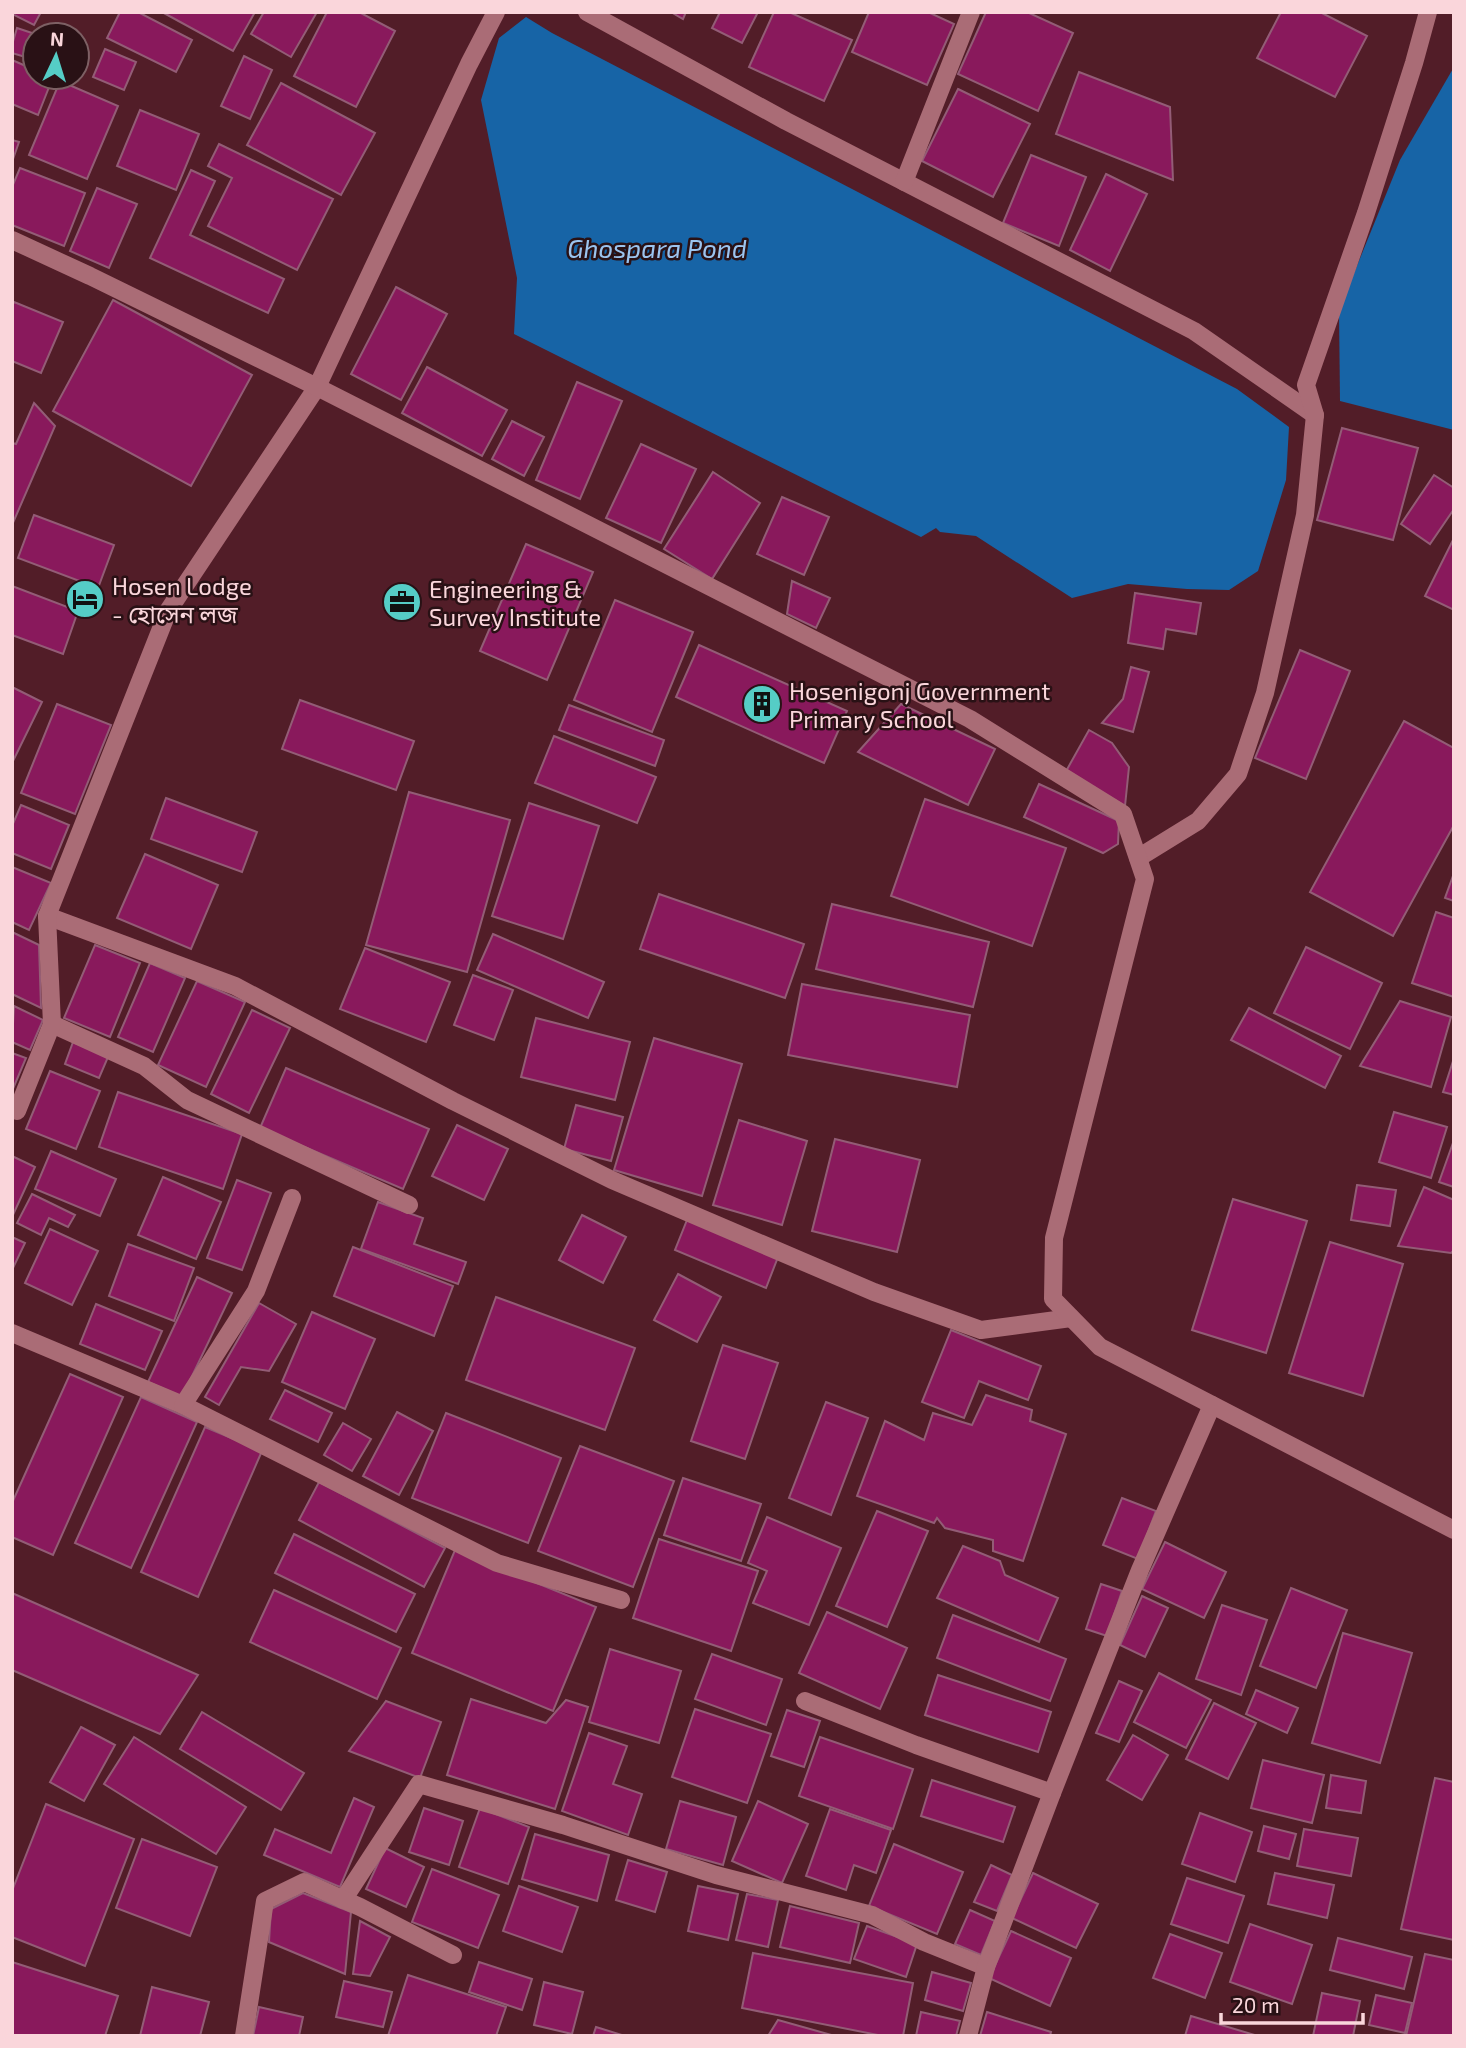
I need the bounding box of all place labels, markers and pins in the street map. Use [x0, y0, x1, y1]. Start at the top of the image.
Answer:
place label: Hosen Lodge - হোসেন লজ [112, 571, 252, 628]
place label: Engineering & Survey Institute [429, 574, 601, 631]
hotel icon: Hosen Lodge - হোসেন লজ [64, 578, 106, 620]
office icon: Engineering & Survey Institute [381, 581, 423, 623]
place label: Hosenigonj Government Primary School [789, 676, 1050, 733]
building icon: Hosenigonj Government Primary School [741, 683, 783, 725]

